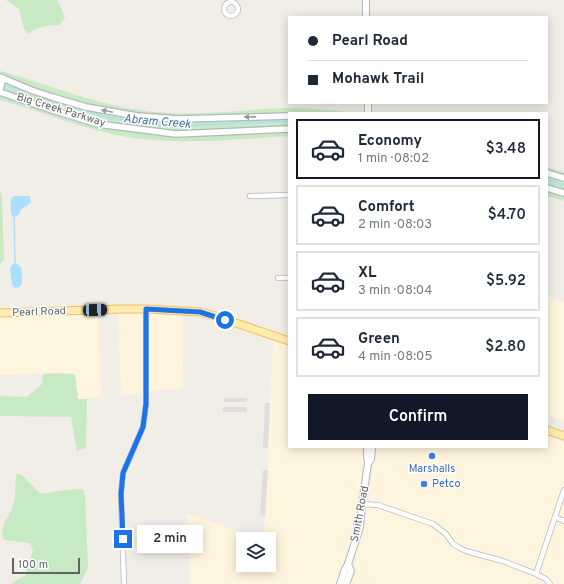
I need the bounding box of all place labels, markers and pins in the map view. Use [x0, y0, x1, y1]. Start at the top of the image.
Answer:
marker: Marshalls [427, 451, 437, 461]
place label: Marshalls [409, 462, 455, 476]
place label: Petco [432, 477, 461, 491]
marker: Petco [419, 479, 429, 489]

